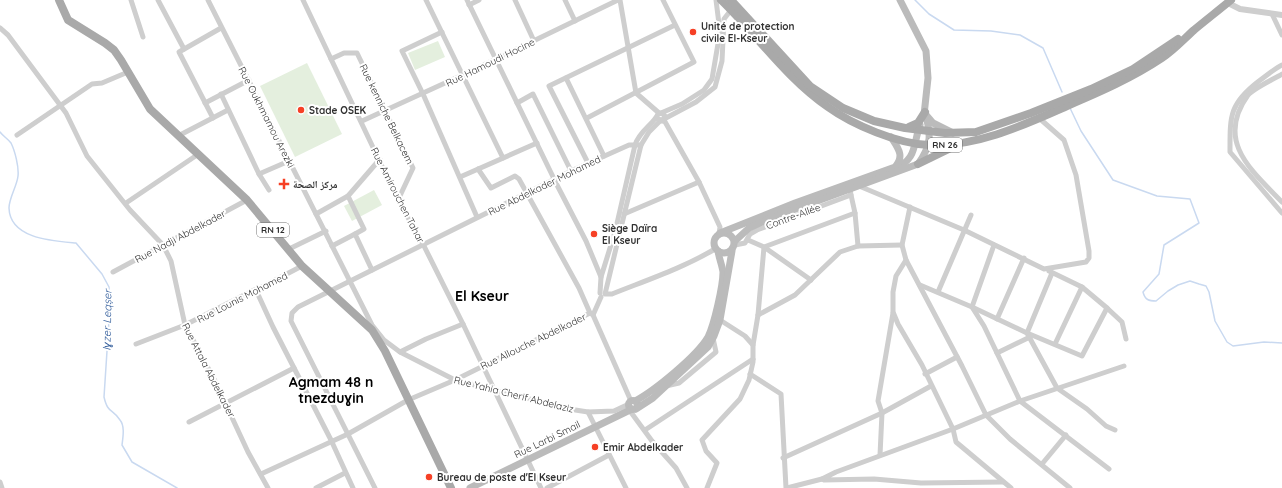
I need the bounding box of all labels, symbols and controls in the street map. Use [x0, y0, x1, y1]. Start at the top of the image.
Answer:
place label: Unité de protection civile El-Kseur [701, 20, 795, 45]
marker: Unité de protection civile El-Kseur [688, 27, 698, 37]
street label: Rue Hamoudi Hocine [443, 35, 537, 90]
street label: Rue kenniche Belkacem [357, 62, 417, 167]
street label: Rue Oukhmamou Arezki [235, 64, 298, 170]
place label: Stade OSEK [309, 104, 367, 117]
marker: Stade OSEK [296, 105, 306, 115]
road number: RN 26 [928, 138, 962, 152]
street label: Rue Amirouchen Tahar [368, 145, 427, 245]
street label: Rue Abdelkader Mohamed [486, 152, 603, 218]
marker: مركز الصحة [278, 178, 290, 190]
place label: مركز الصحة [293, 178, 338, 191]
street label: Contre-Allée [764, 200, 823, 232]
street label: Rue Nadji Abdelkader [133, 207, 228, 266]
place label: Siège Daïra El Kseur [602, 222, 657, 247]
road number: RN 12 [257, 223, 289, 237]
marker: Siège Daïra El Kseur [589, 229, 599, 239]
street label: Rue Lounis Mohamed [195, 269, 290, 326]
district label: El Kseur [455, 287, 509, 305]
water label: Iɣzer Leqṣer [99, 288, 115, 351]
street label: Rue Allouche Abdelkader [478, 310, 588, 373]
street label: Rue Attala Abdelkader [179, 321, 238, 420]
district label: Agmam 48 n tnezduɣin [289, 373, 373, 407]
street label: Rue Yahia Cherif Abdelaziz [453, 373, 575, 416]
street label: Rue Larbi Smail [512, 418, 582, 461]
place label: Emir Abdelkader [603, 441, 684, 454]
marker: Emir Abdelkader [590, 442, 600, 452]
place label: Bureau de poste d'El Kseur [437, 471, 567, 484]
marker: Bureau de poste d'El Kseur [424, 472, 434, 482]

